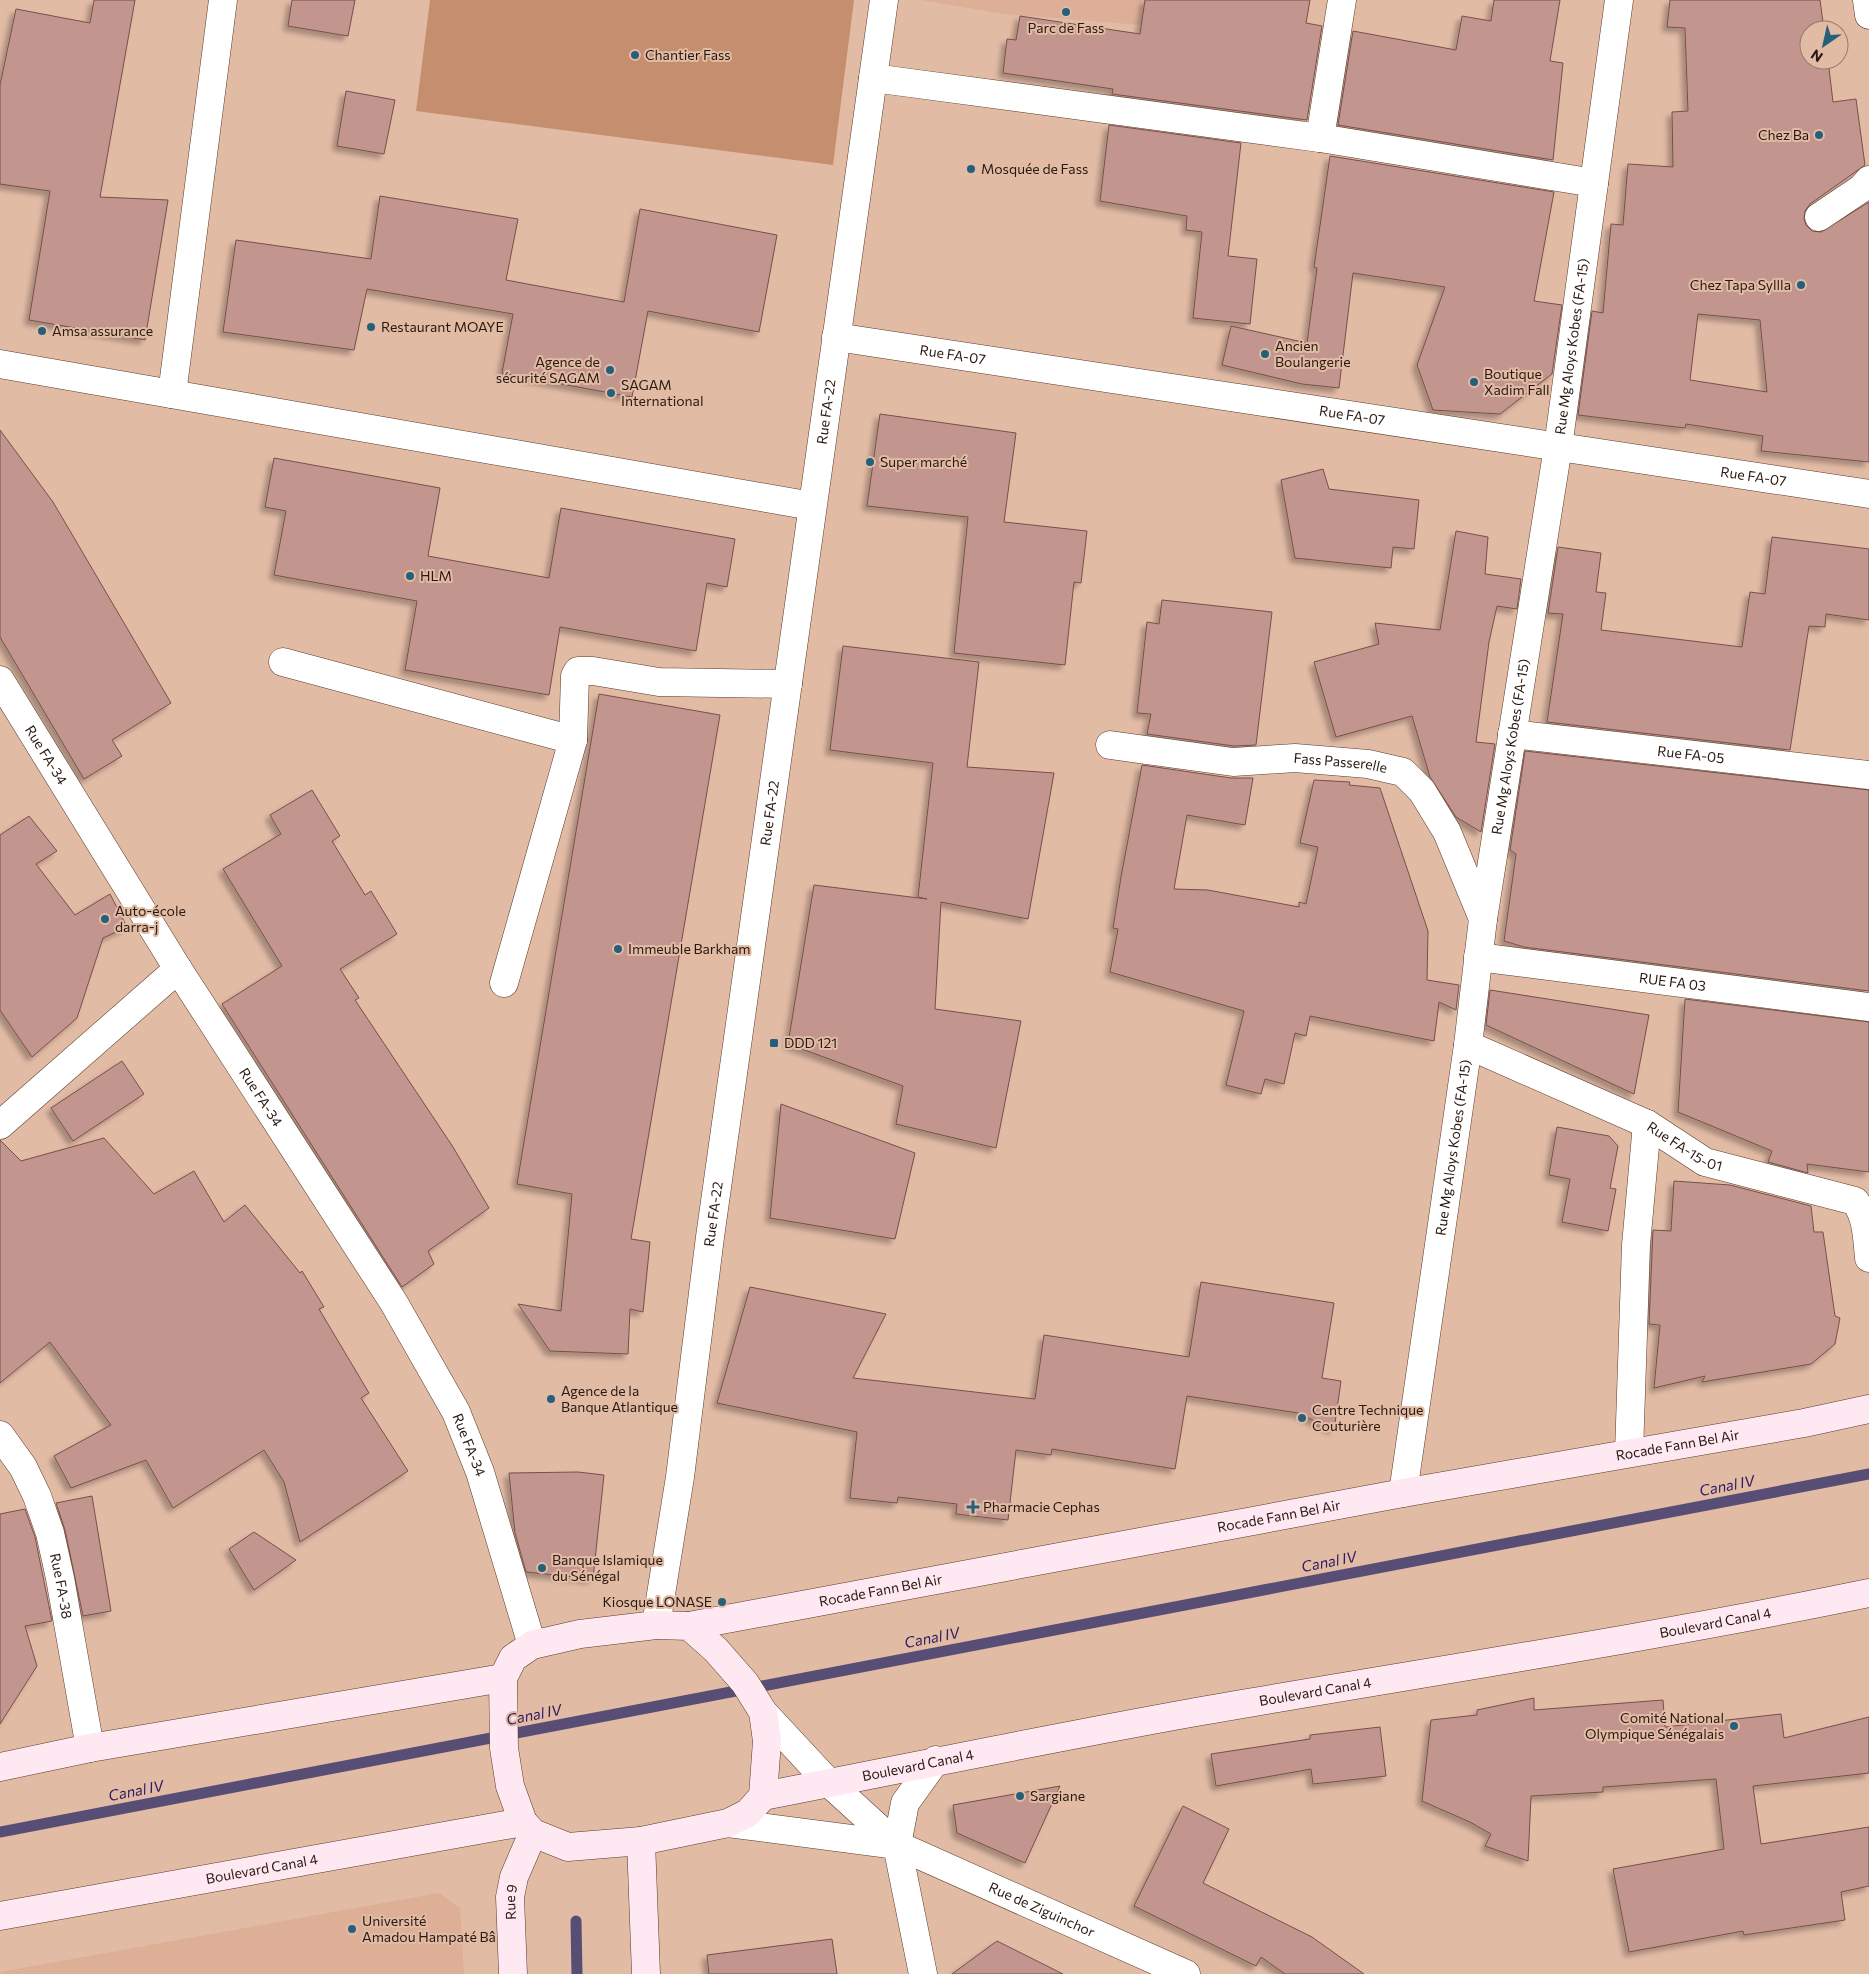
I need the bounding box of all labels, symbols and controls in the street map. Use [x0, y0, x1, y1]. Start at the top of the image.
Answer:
marker: Parc de Fass [1060, 6, 1072, 18]
place label: Parc de Fass [1027, 19, 1105, 36]
north arrow [1799, 20, 1849, 70]
place label: Chantier Fass [645, 46, 731, 63]
text: N [1807, 46, 1826, 66]
marker: Chantier Fass [629, 49, 641, 61]
place label: Chez Ba [1758, 126, 1809, 143]
marker: Chez Ba [1813, 129, 1825, 141]
place label: Mosquée de Fass [981, 160, 1088, 177]
marker: Mosquée de Fass [965, 163, 977, 175]
street label: Rue Mg Aloys Kobes (FA-15) [1551, 257, 1592, 436]
place label: Chez Tapa Syllla [1690, 276, 1791, 293]
marker: Chez Tapa Syllla [1795, 279, 1807, 291]
place label: Restaurant MOAYE [381, 318, 504, 335]
marker: Restaurant MOAYE [365, 321, 377, 333]
place label: Amsa assurance [52, 322, 153, 339]
marker: Amsa assurance [36, 325, 48, 337]
place label: Ancien Boulangerie [1275, 337, 1351, 370]
street label: Rue FA-07 [919, 341, 987, 368]
marker: Ancien Boulangerie [1259, 348, 1271, 360]
place label: Agence de sécurité SAGAM [496, 353, 600, 386]
marker: Agence de sécurité SAGAM [604, 364, 616, 376]
place label: Boutique Xadim Fall [1484, 365, 1550, 398]
place label: SAGAM International [621, 376, 704, 409]
marker: Boutique Xadim Fall [1468, 376, 1480, 388]
street label: Rue FA-22 [813, 378, 839, 445]
marker: SAGAM International [605, 387, 617, 399]
street label: Rue FA-07 [1318, 402, 1386, 428]
place label: Super marché [880, 453, 967, 470]
marker: Super marché [864, 456, 876, 468]
street label: Rue FA-07 [1719, 463, 1788, 489]
place label: HLM [420, 567, 452, 584]
marker: HLM [404, 570, 416, 582]
street label: Rue Mg Aloys Kobes (FA-15) [1488, 658, 1532, 836]
street label: Rue FA-34 [22, 722, 72, 788]
street label: Rue FA-05 [1657, 742, 1725, 766]
street label: Fass Passerelle [1293, 749, 1389, 776]
street label: Rue FA-22 [756, 779, 782, 847]
place label: Auto-école darra-j [115, 902, 186, 935]
marker: Auto-école darra-j [99, 913, 111, 925]
place label: Immeuble Barkham [628, 940, 751, 957]
marker: Immeuble Barkham [612, 943, 624, 955]
street label: RUE FA 03 [1638, 969, 1707, 994]
place label: DDD 121 [784, 1034, 837, 1051]
marker: DDD 121 [768, 1037, 780, 1049]
street label: Rue Mg Aloys Kobes (FA-15) [1431, 1058, 1474, 1237]
street label: Rue FA-34 [236, 1064, 287, 1130]
street label: Rue FA-15-01 [1644, 1117, 1724, 1174]
street label: Rue FA-22 [700, 1180, 726, 1247]
place label: Agence de la Banque Atlantique [561, 1382, 678, 1415]
marker: Agence de la Banque Atlantique [545, 1393, 557, 1405]
place label: Centre Technique Couturière [1312, 1401, 1423, 1434]
street label: Rue FA-34 [449, 1411, 490, 1479]
marker: Centre Technique Couturière [1296, 1412, 1308, 1424]
street label: Rocade Fann Bel Air [1614, 1425, 1741, 1464]
water label: Canal IV [1698, 1471, 1758, 1499]
street label: Rocade Fann Bel Air [1216, 1496, 1342, 1535]
place label: Pharmacie Cephas [983, 1498, 1100, 1515]
marker: Pharmacie Cephas [967, 1501, 979, 1513]
water label: Canal IV [1300, 1547, 1360, 1575]
street label: Rue FA-38 [47, 1551, 76, 1620]
place label: Banque Islamique du Sénégal [552, 1551, 663, 1584]
marker: Banque Islamique du Sénégal [536, 1562, 548, 1574]
street label: Rocade Fann Bel Air [818, 1570, 944, 1610]
place label: Kiosque LONASE [602, 1593, 712, 1610]
marker: Kiosque LONASE [716, 1596, 728, 1608]
street label: Boulevard Canal 4 [1658, 1603, 1773, 1641]
water label: Canal IV [903, 1623, 963, 1651]
street label: Boulevard Canal 4 [1258, 1673, 1373, 1709]
water label: Canal IV [505, 1700, 565, 1728]
place label: Comité National Olympique Sénégalais [1585, 1709, 1724, 1742]
marker: Comité National Olympique Sénégalais [1728, 1720, 1740, 1732]
street label: Boulevard Canal 4 [861, 1745, 976, 1784]
water label: Canal IV [107, 1776, 167, 1804]
place label: Sargiane [1030, 1787, 1085, 1804]
marker: Sargiane [1014, 1790, 1026, 1802]
street label: Boulevard Canal 4 [204, 1850, 320, 1887]
street label: Rue de Ziguinchor [986, 1878, 1098, 1940]
street label: Rue 9 [501, 1883, 520, 1920]
place label: Université Amadou Hampaté Bâ [362, 1912, 496, 1945]
marker: Université Amadou Hampaté Bâ [346, 1923, 358, 1935]

